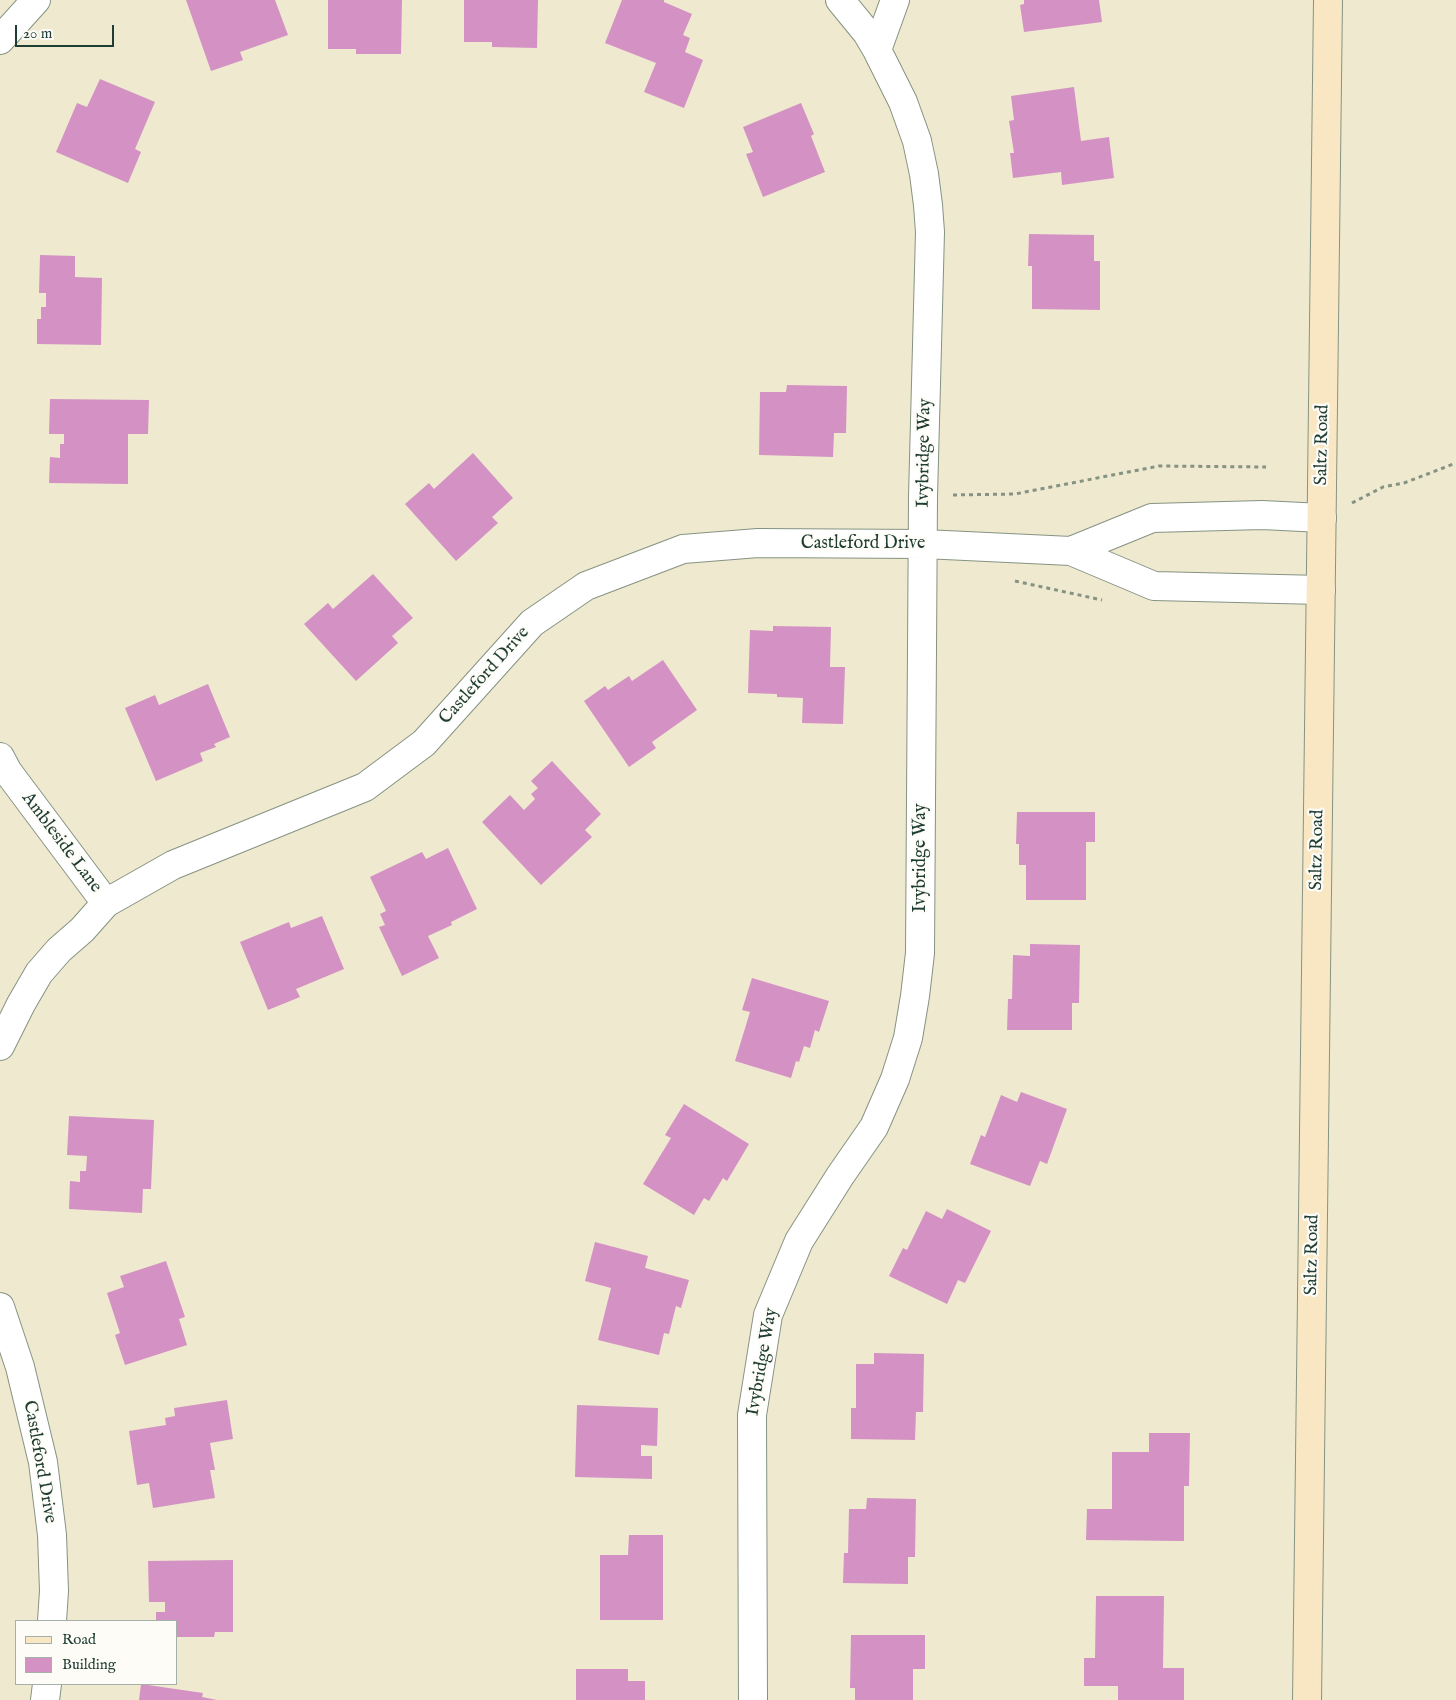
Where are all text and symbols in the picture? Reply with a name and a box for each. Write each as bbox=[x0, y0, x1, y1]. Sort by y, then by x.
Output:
scale bar bbox=[18, 15, 116, 47]
text: 20 m bbox=[23, 24, 52, 43]
street label: Ivybridge Way bbox=[913, 398, 937, 508]
street label: Saltz Road bbox=[1311, 404, 1335, 486]
street label: Castleford Drive bbox=[801, 533, 925, 555]
street label: Castleford Drive bbox=[435, 623, 535, 729]
street label: Ambleside Lane bbox=[16, 789, 106, 897]
street label: Ivybridge Way bbox=[910, 803, 932, 913]
street label: Saltz Road bbox=[1306, 809, 1330, 891]
street label: Saltz Road bbox=[1301, 1214, 1325, 1296]
street label: Ivybridge Way bbox=[743, 1306, 783, 1418]
street label: Castleford Drive bbox=[18, 1399, 60, 1525]
legend bbox=[15, 1620, 178, 1685]
text: Road bbox=[62, 1630, 96, 1649]
text: Building bbox=[62, 1655, 116, 1674]

